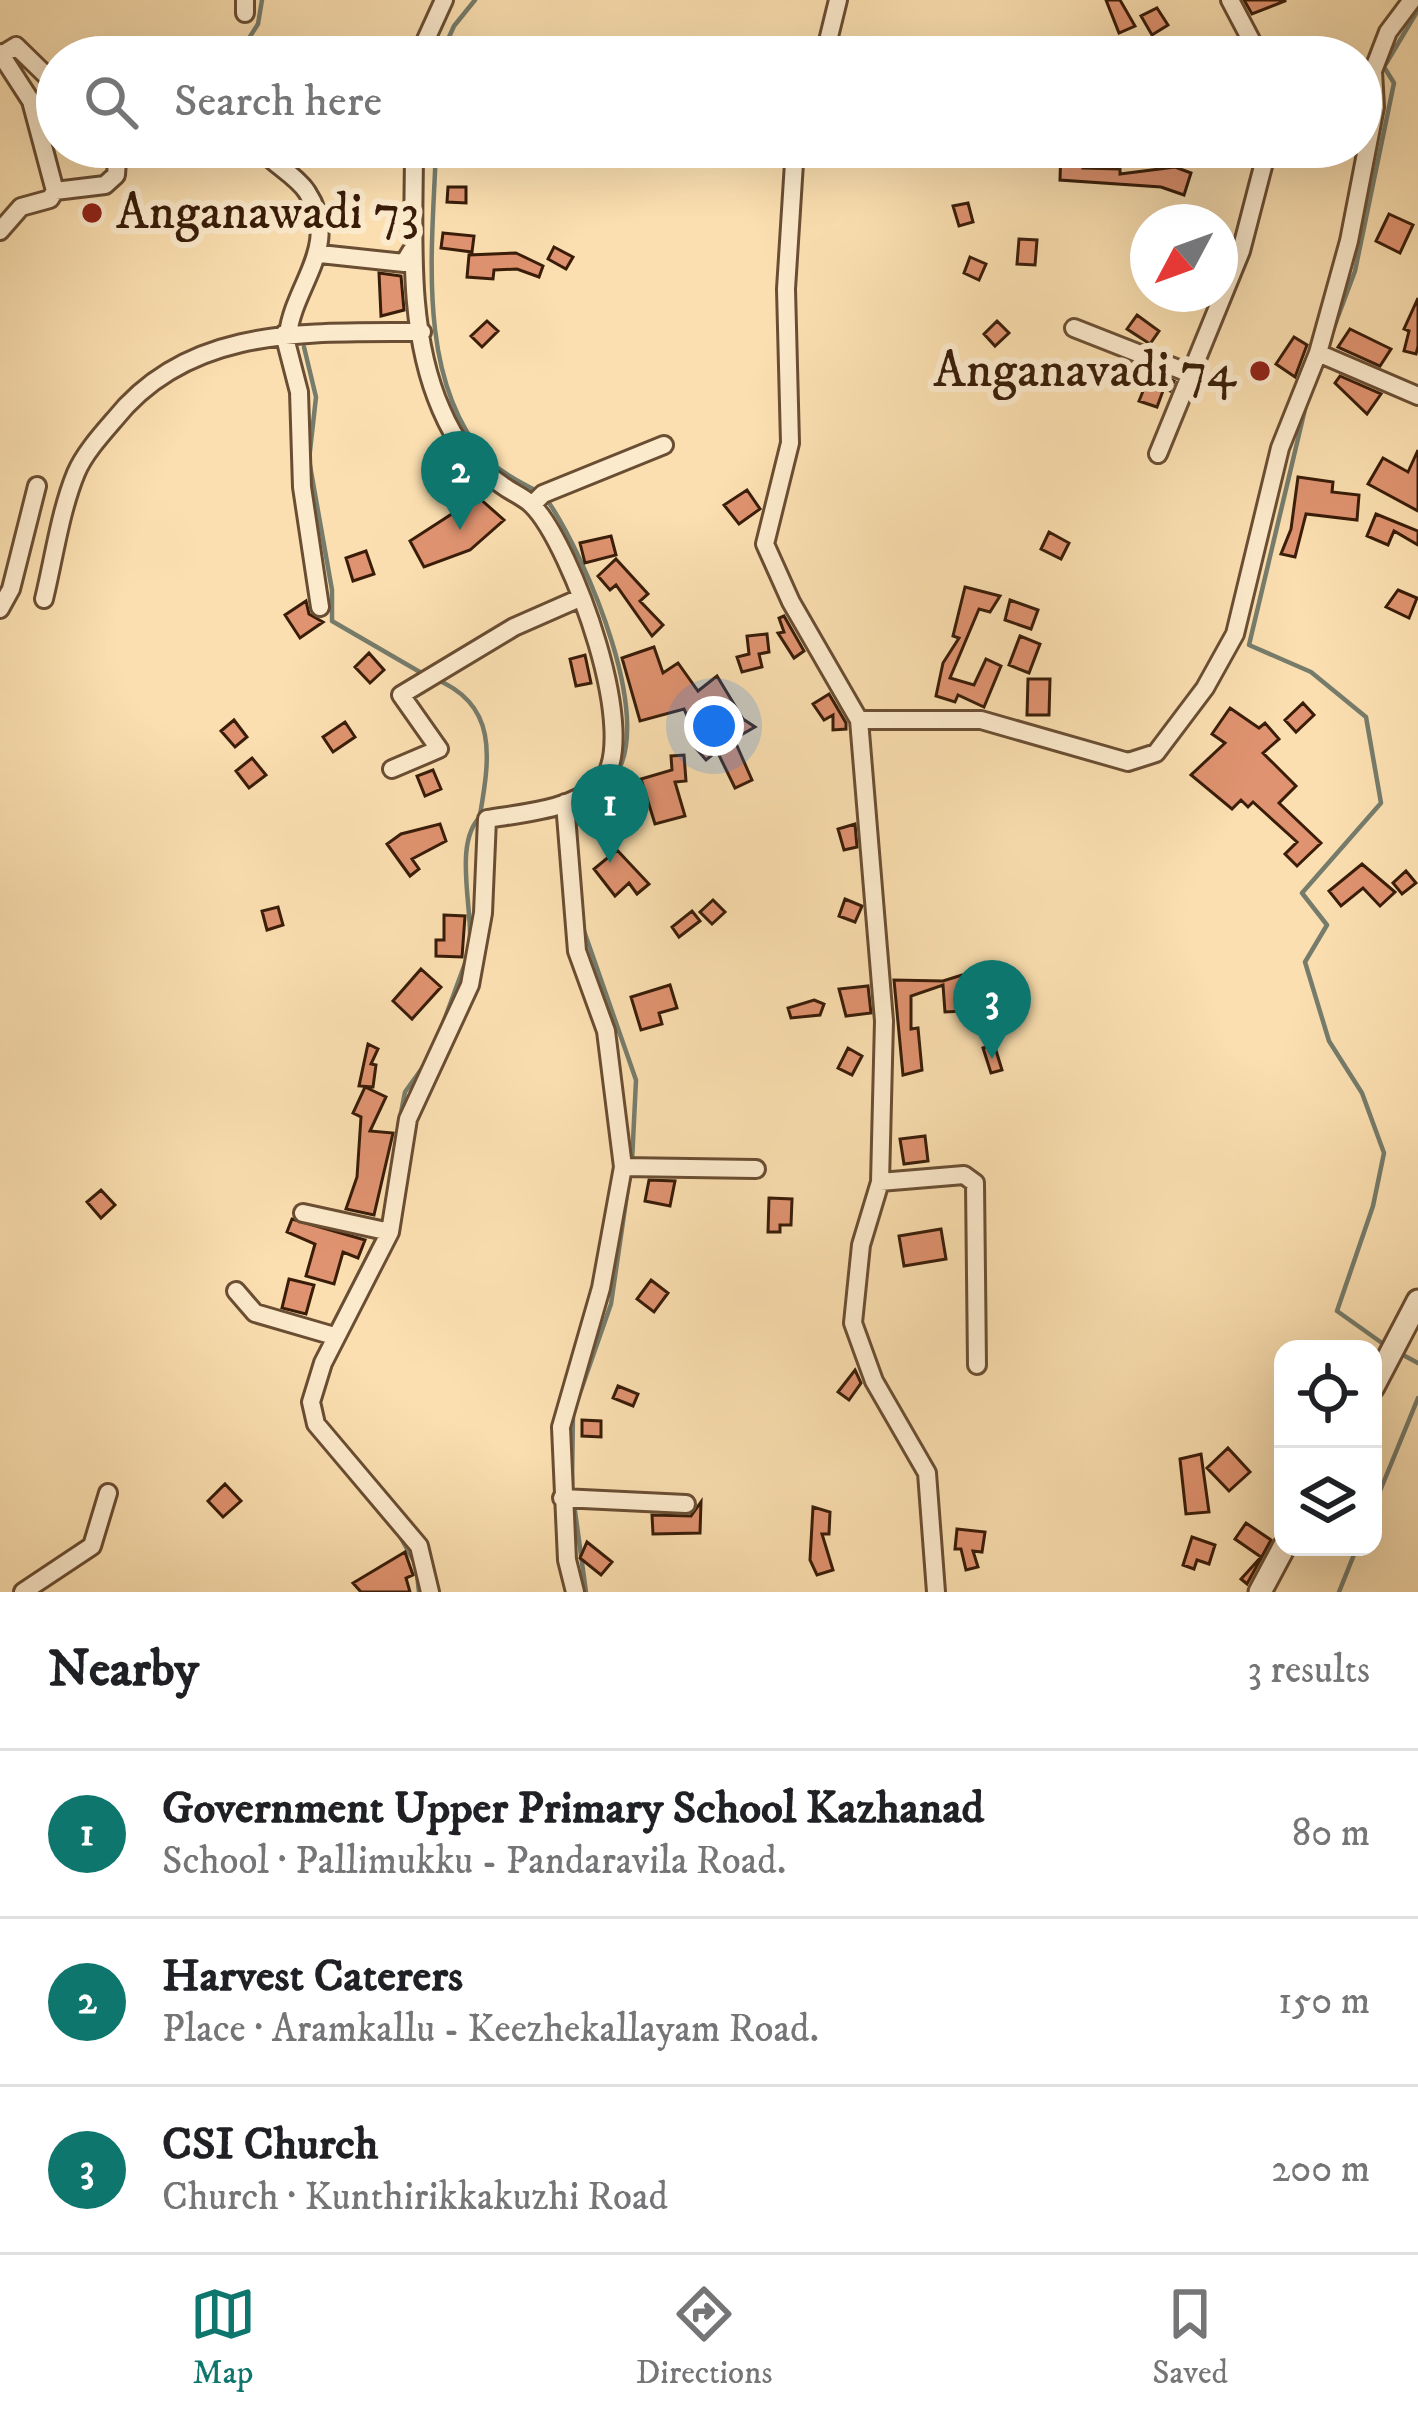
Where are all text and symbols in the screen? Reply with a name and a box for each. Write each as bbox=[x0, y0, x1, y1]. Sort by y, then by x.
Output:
search box bbox=[36, 36, 1382, 168]
icon: search bbox=[78, 69, 144, 135]
text: Search here bbox=[174, 74, 382, 130]
place label: Anganawadi 73 bbox=[116, 181, 419, 245]
marker: Anganawadi 73 bbox=[79, 200, 105, 226]
north arrow bbox=[1130, 204, 1238, 312]
place label: Anganavadi 74 bbox=[933, 339, 1238, 403]
marker: Anganavadi 74 bbox=[1247, 358, 1273, 384]
pin: 2 bbox=[421, 431, 499, 530]
your location bbox=[684, 696, 744, 756]
pin: 1 bbox=[571, 764, 649, 863]
pin: 3 bbox=[953, 960, 1031, 1059]
map controls bbox=[1274, 1340, 1382, 1556]
button: locate bbox=[1274, 1340, 1382, 1448]
button: layers bbox=[1274, 1448, 1382, 1556]
text: Nearby bbox=[48, 1638, 199, 1702]
text: 3 results bbox=[1247, 1646, 1370, 1695]
text: Government Upper Primary School Kazhanad bbox=[162, 1781, 984, 1837]
text: 1 bbox=[80, 1809, 94, 1858]
text: 80 m bbox=[1292, 1809, 1370, 1858]
text: School · Pallimukku - Pandaravila Road. bbox=[162, 1837, 786, 1886]
text: Harvest Caterers bbox=[162, 1949, 463, 2005]
text: 2 bbox=[77, 1977, 97, 2026]
text: 150 m bbox=[1278, 1977, 1370, 2026]
text: Place · Aramkallu - Keezhekallayam Road. bbox=[162, 2005, 819, 2054]
text: CSI Church bbox=[162, 2117, 378, 2173]
text: 3 bbox=[80, 2145, 94, 2194]
text: 200 m bbox=[1271, 2145, 1370, 2194]
text: Church · Kunthirikkakuzhi Road bbox=[162, 2173, 668, 2222]
tab: Map bbox=[190, 2281, 256, 2394]
tab: Directions bbox=[636, 2281, 772, 2394]
tab: Saved bbox=[1152, 2281, 1228, 2394]

